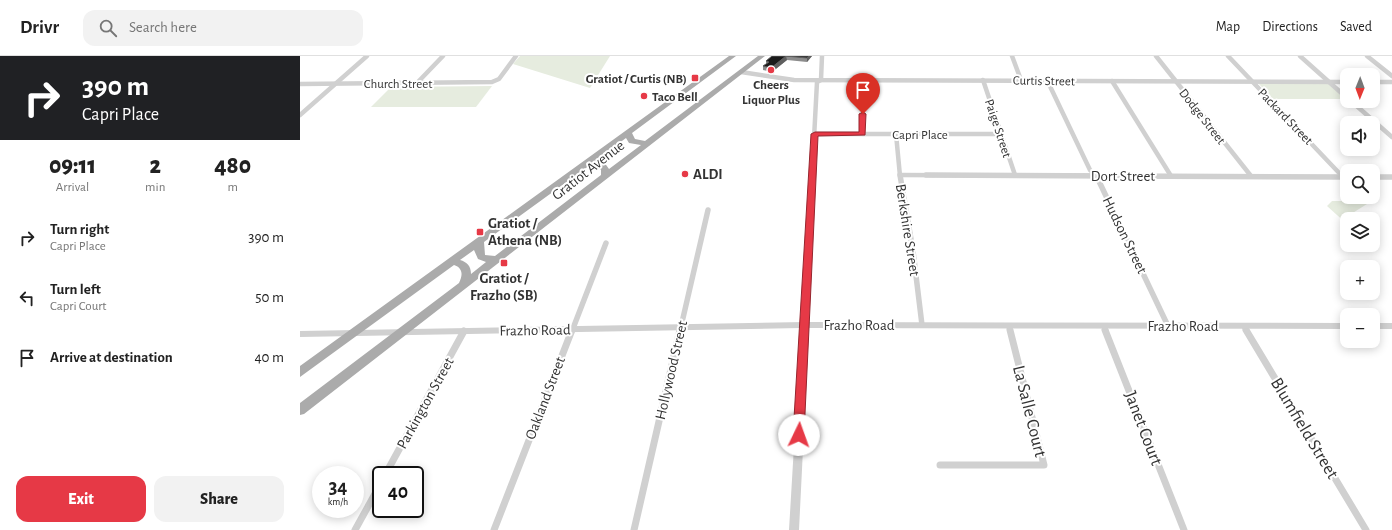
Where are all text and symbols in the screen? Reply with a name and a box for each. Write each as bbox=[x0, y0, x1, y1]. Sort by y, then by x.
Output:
search box bbox=[83, 10, 363, 46]
icon: search bbox=[97, 17, 119, 39]
text: Drivr bbox=[20, 18, 59, 37]
text: Search here bbox=[129, 20, 197, 35]
text: Map bbox=[1216, 20, 1240, 34]
text: Directions bbox=[1262, 20, 1318, 34]
text: Saved bbox=[1340, 20, 1372, 34]
marker: Cheers Liquor Plus bbox=[766, 65, 776, 75]
north arrow bbox=[1340, 68, 1380, 108]
map controls bbox=[1340, 68, 1380, 348]
icon: right bbox=[16, 72, 68, 124]
text: 390 m bbox=[82, 73, 149, 101]
place label: Gratiot / Curtis (NB) bbox=[586, 73, 687, 86]
marker: Gratiot / Curtis (NB) bbox=[690, 73, 700, 83]
pin bbox=[846, 73, 880, 114]
street label: Curtis Street bbox=[1013, 74, 1075, 89]
street label: Church Street bbox=[364, 78, 432, 91]
place label: Cheers Liquor Plus bbox=[742, 79, 800, 107]
icon: arrive bbox=[852, 79, 874, 101]
street label: Packard Street bbox=[1255, 86, 1315, 148]
street label: Dodge Street bbox=[1176, 87, 1227, 147]
marker: Taco Bell bbox=[639, 91, 649, 101]
place label: Taco Bell bbox=[652, 91, 698, 104]
street label: Paige Street bbox=[982, 98, 1013, 159]
text: Capri Place bbox=[82, 106, 159, 124]
button: sound bbox=[1340, 116, 1380, 156]
street label: Capri Place bbox=[892, 129, 948, 142]
street label: Gratiot Avenue bbox=[549, 138, 627, 203]
text: 09:11 bbox=[49, 154, 96, 178]
text: 2 bbox=[149, 154, 161, 178]
text: 480 bbox=[214, 154, 251, 178]
button: search bbox=[1340, 164, 1380, 204]
place label: ALDI bbox=[693, 167, 723, 182]
marker: ALDI bbox=[680, 169, 690, 179]
street label: Dort Street bbox=[1091, 169, 1155, 184]
text: Arrival bbox=[56, 181, 89, 194]
text: min bbox=[145, 181, 165, 194]
text: m bbox=[227, 181, 238, 194]
street label: Berkshire Street bbox=[893, 183, 922, 277]
street label: Hudson Street bbox=[1099, 194, 1150, 276]
button: layers bbox=[1340, 212, 1380, 252]
place label: Gratiot / Athena (NB) bbox=[488, 216, 562, 248]
text: Turn right bbox=[50, 222, 109, 237]
icon: right bbox=[16, 227, 38, 249]
marker: Gratiot / Athena (NB) bbox=[475, 227, 485, 237]
text: 390 m bbox=[248, 230, 284, 245]
text: Capri Place bbox=[50, 240, 106, 253]
marker: Gratiot / Frazho (SB) bbox=[499, 258, 509, 268]
button: + bbox=[1340, 260, 1380, 300]
place label: Gratiot / Frazho (SB) bbox=[470, 271, 538, 303]
text: Turn left bbox=[50, 282, 101, 297]
icon: left bbox=[16, 287, 38, 309]
text: 50 m bbox=[255, 290, 284, 305]
text: Capri Court bbox=[50, 300, 106, 313]
button: − bbox=[1340, 308, 1380, 348]
street label: Frazho Road bbox=[823, 318, 895, 333]
street label: Hollywood Street bbox=[653, 319, 690, 421]
street label: Frazho Road bbox=[1147, 319, 1219, 334]
street label: Frazho Road bbox=[499, 322, 571, 339]
icon: arrive bbox=[16, 347, 38, 369]
text: Arrive at destination bbox=[50, 350, 173, 365]
text: 40 m bbox=[254, 350, 284, 365]
street label: Parkington Street bbox=[394, 355, 457, 451]
street label: Oakland Street bbox=[523, 355, 568, 442]
street label: La Salle Court bbox=[1009, 364, 1049, 459]
street label: Blumfield Street bbox=[1267, 375, 1342, 483]
street label: Janet Court bbox=[1121, 389, 1166, 468]
position arrow bbox=[778, 414, 820, 456]
speed limit sign: 40 bbox=[372, 466, 424, 518]
button: Exit bbox=[16, 476, 146, 522]
button: Share bbox=[154, 476, 284, 522]
text: 34 bbox=[329, 477, 347, 497]
text: km/h bbox=[328, 497, 348, 507]

